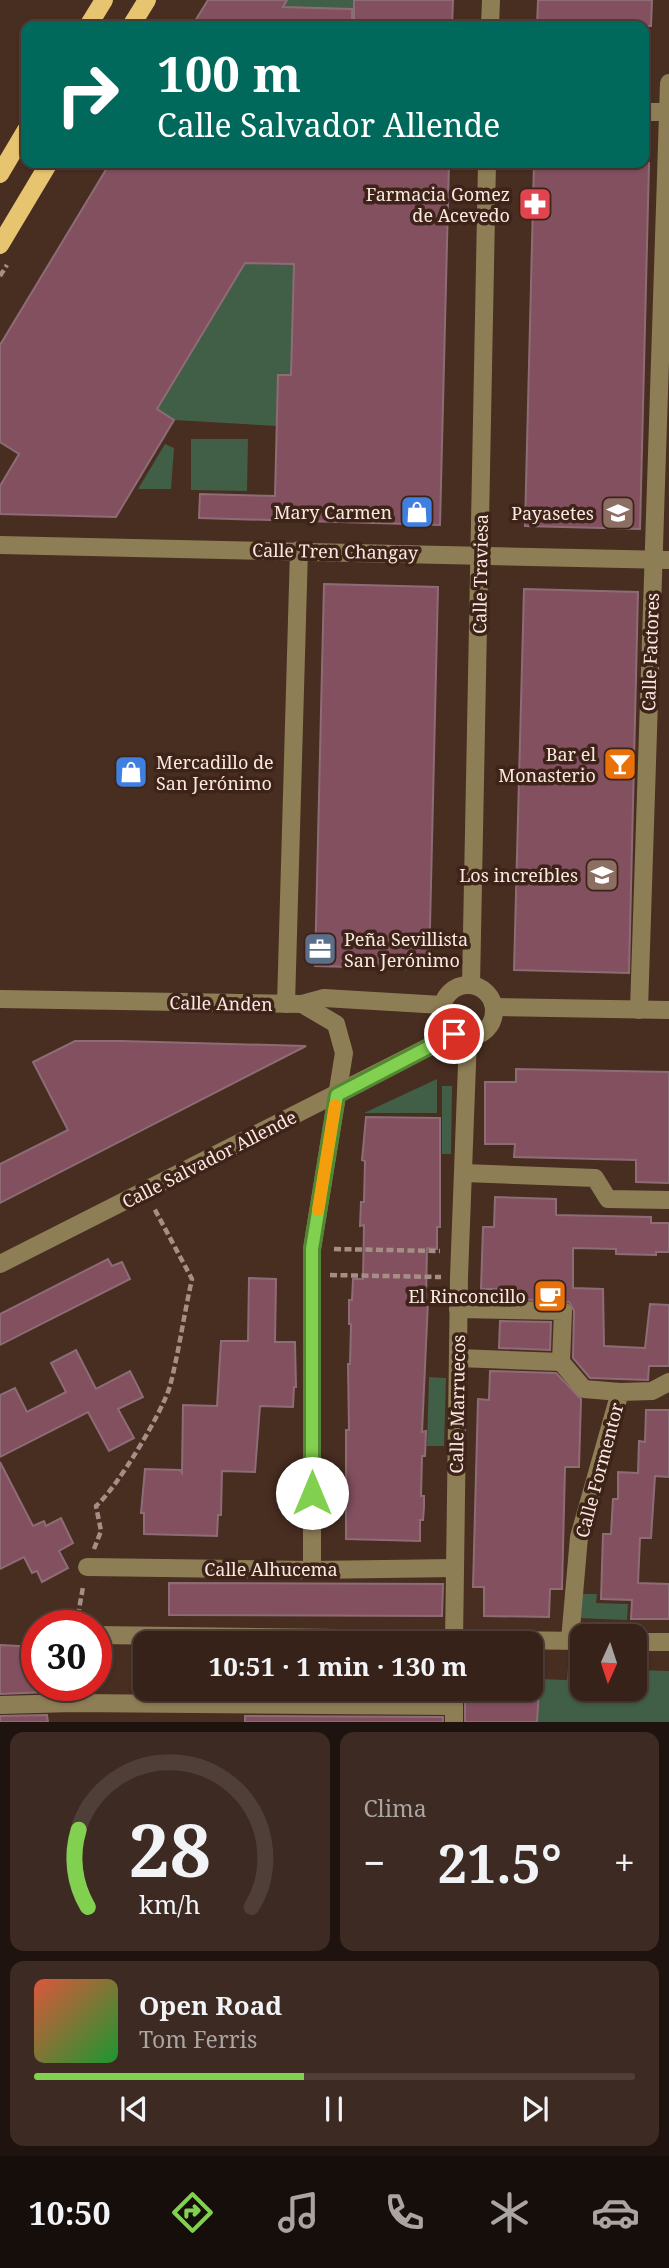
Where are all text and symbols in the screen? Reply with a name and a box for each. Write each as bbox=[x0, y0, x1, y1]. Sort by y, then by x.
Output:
text: 100 m bbox=[157, 40, 301, 106]
icon: right bbox=[42, 49, 133, 140]
text: Calle Salvador Allende bbox=[157, 103, 500, 146]
place label: Farmacia Gomez de Acevedo bbox=[366, 182, 510, 227]
pharmacy icon: Farmacia Gomez de Acevedo bbox=[516, 185, 554, 223]
shop icon: Mary Carmen bbox=[398, 493, 436, 531]
school or university icon: Payasetes bbox=[599, 494, 637, 532]
place label: Mary Carmen bbox=[274, 500, 392, 524]
place label: Payasetes bbox=[511, 501, 594, 525]
street label: Calle Traviesa bbox=[467, 514, 493, 634]
street label: Calle Tren Changay bbox=[252, 538, 419, 564]
street label: Calle Factores bbox=[636, 592, 664, 712]
place label: Bar el Monasterio bbox=[498, 742, 596, 787]
bar icon: Bar el Monasterio bbox=[601, 745, 639, 783]
place label: Mercadillo de San Jerónimo bbox=[156, 750, 274, 795]
shop icon: Mercadillo de San Jerónimo bbox=[112, 753, 150, 791]
school or university icon: Los increíbles bbox=[583, 856, 621, 894]
place label: Los increíbles bbox=[459, 863, 578, 887]
place label: Peña Sevillista San Jerónimo bbox=[344, 927, 468, 972]
office icon: Peña Sevillista San Jerónimo bbox=[301, 930, 339, 968]
street label: Calle Anden bbox=[169, 990, 273, 1016]
pin bbox=[424, 1004, 484, 1064]
icon: arrive bbox=[435, 1015, 473, 1053]
street label: Calle Salvador Allende bbox=[118, 1104, 300, 1214]
cafe icon: El Rinconcillo bbox=[531, 1277, 569, 1315]
place label: El Rinconcillo bbox=[408, 1284, 526, 1308]
street label: Calle Marruecos bbox=[444, 1334, 470, 1474]
street label: Calle Formentor bbox=[569, 1399, 629, 1540]
position arrow bbox=[275, 1456, 349, 1530]
street label: Calle Alhucema bbox=[204, 1557, 338, 1581]
speed limit sign: 30 bbox=[21, 1610, 112, 1701]
north arrow bbox=[570, 1624, 648, 1701]
map controls bbox=[570, 1624, 647, 1701]
text: 10:51 · 1 min · 130 m bbox=[208, 1648, 468, 1684]
text: Clima bbox=[364, 1792, 427, 1824]
text: 28 bbox=[129, 1800, 211, 1899]
text: 21.5° bbox=[438, 1827, 562, 1898]
text: − bbox=[364, 1836, 386, 1888]
text: + bbox=[614, 1836, 635, 1888]
text: km/h bbox=[139, 1887, 201, 1921]
text: Open Road bbox=[139, 1987, 282, 2023]
text: Tom Ferris bbox=[139, 2023, 257, 2055]
icon: previous bbox=[115, 2090, 153, 2128]
icon: pause bbox=[315, 2090, 353, 2128]
icon: next bbox=[516, 2090, 554, 2128]
icon: directions bbox=[168, 2188, 217, 2237]
icon: music bbox=[274, 2188, 323, 2237]
icon: phone bbox=[380, 2188, 429, 2237]
icon: climate bbox=[485, 2188, 534, 2237]
icon: car bbox=[591, 2188, 640, 2237]
text: 10:50 bbox=[28, 2191, 111, 2234]

